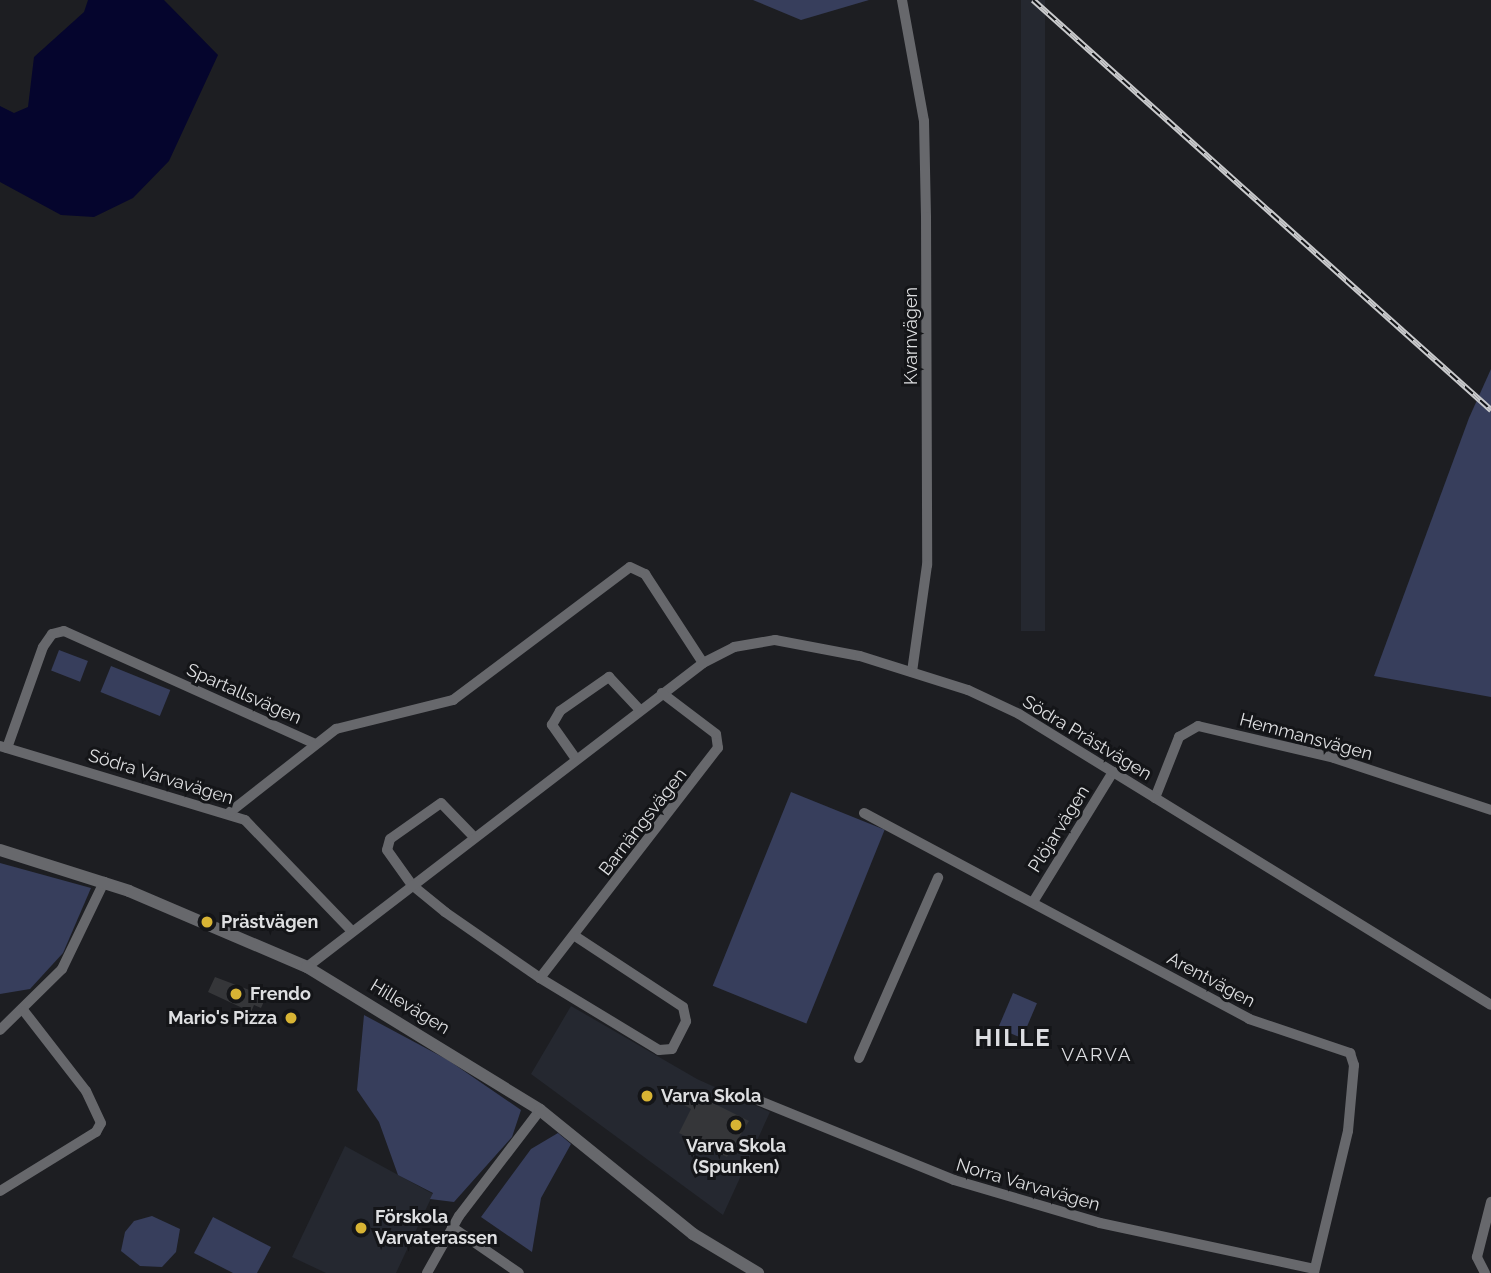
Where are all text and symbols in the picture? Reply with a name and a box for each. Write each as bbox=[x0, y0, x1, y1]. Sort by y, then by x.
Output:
street label: Kvarnvägen bbox=[900, 287, 922, 385]
street label: Spartallsvägen bbox=[183, 659, 305, 729]
street label: Södra Prästvägen bbox=[1018, 691, 1156, 785]
street label: Hemmansvägen bbox=[1237, 709, 1375, 765]
street label: Södra Varvavägen bbox=[86, 745, 236, 809]
street label: Barnängsvägen bbox=[595, 764, 691, 880]
street label: Plöjarvägen bbox=[1024, 782, 1094, 876]
place label: Prästvägen bbox=[221, 911, 318, 933]
marker: Prästvägen bbox=[199, 914, 215, 930]
street label: Arentvägen bbox=[1163, 948, 1259, 1012]
street label: Hillevägen bbox=[366, 975, 454, 1039]
place label: Frendo bbox=[250, 983, 311, 1005]
marker: Frendo bbox=[228, 986, 244, 1002]
place label: Mario's Pizza bbox=[168, 1007, 277, 1029]
marker: Mario's Pizza bbox=[283, 1010, 299, 1026]
district label: HILLE bbox=[975, 1024, 1051, 1052]
district label: VARVA bbox=[1062, 1044, 1132, 1066]
place label: Varva Skola bbox=[661, 1085, 761, 1107]
marker: Varva Skola bbox=[639, 1088, 655, 1104]
marker: Varva Skola (Spunken) bbox=[728, 1117, 744, 1133]
place label: Varva Skola (Spunken) bbox=[686, 1136, 786, 1178]
street label: Norra Varvavägen bbox=[953, 1154, 1103, 1216]
place label: Förskola Varvaterassen bbox=[375, 1207, 498, 1250]
marker: Förskola Varvaterassen bbox=[353, 1220, 369, 1236]

